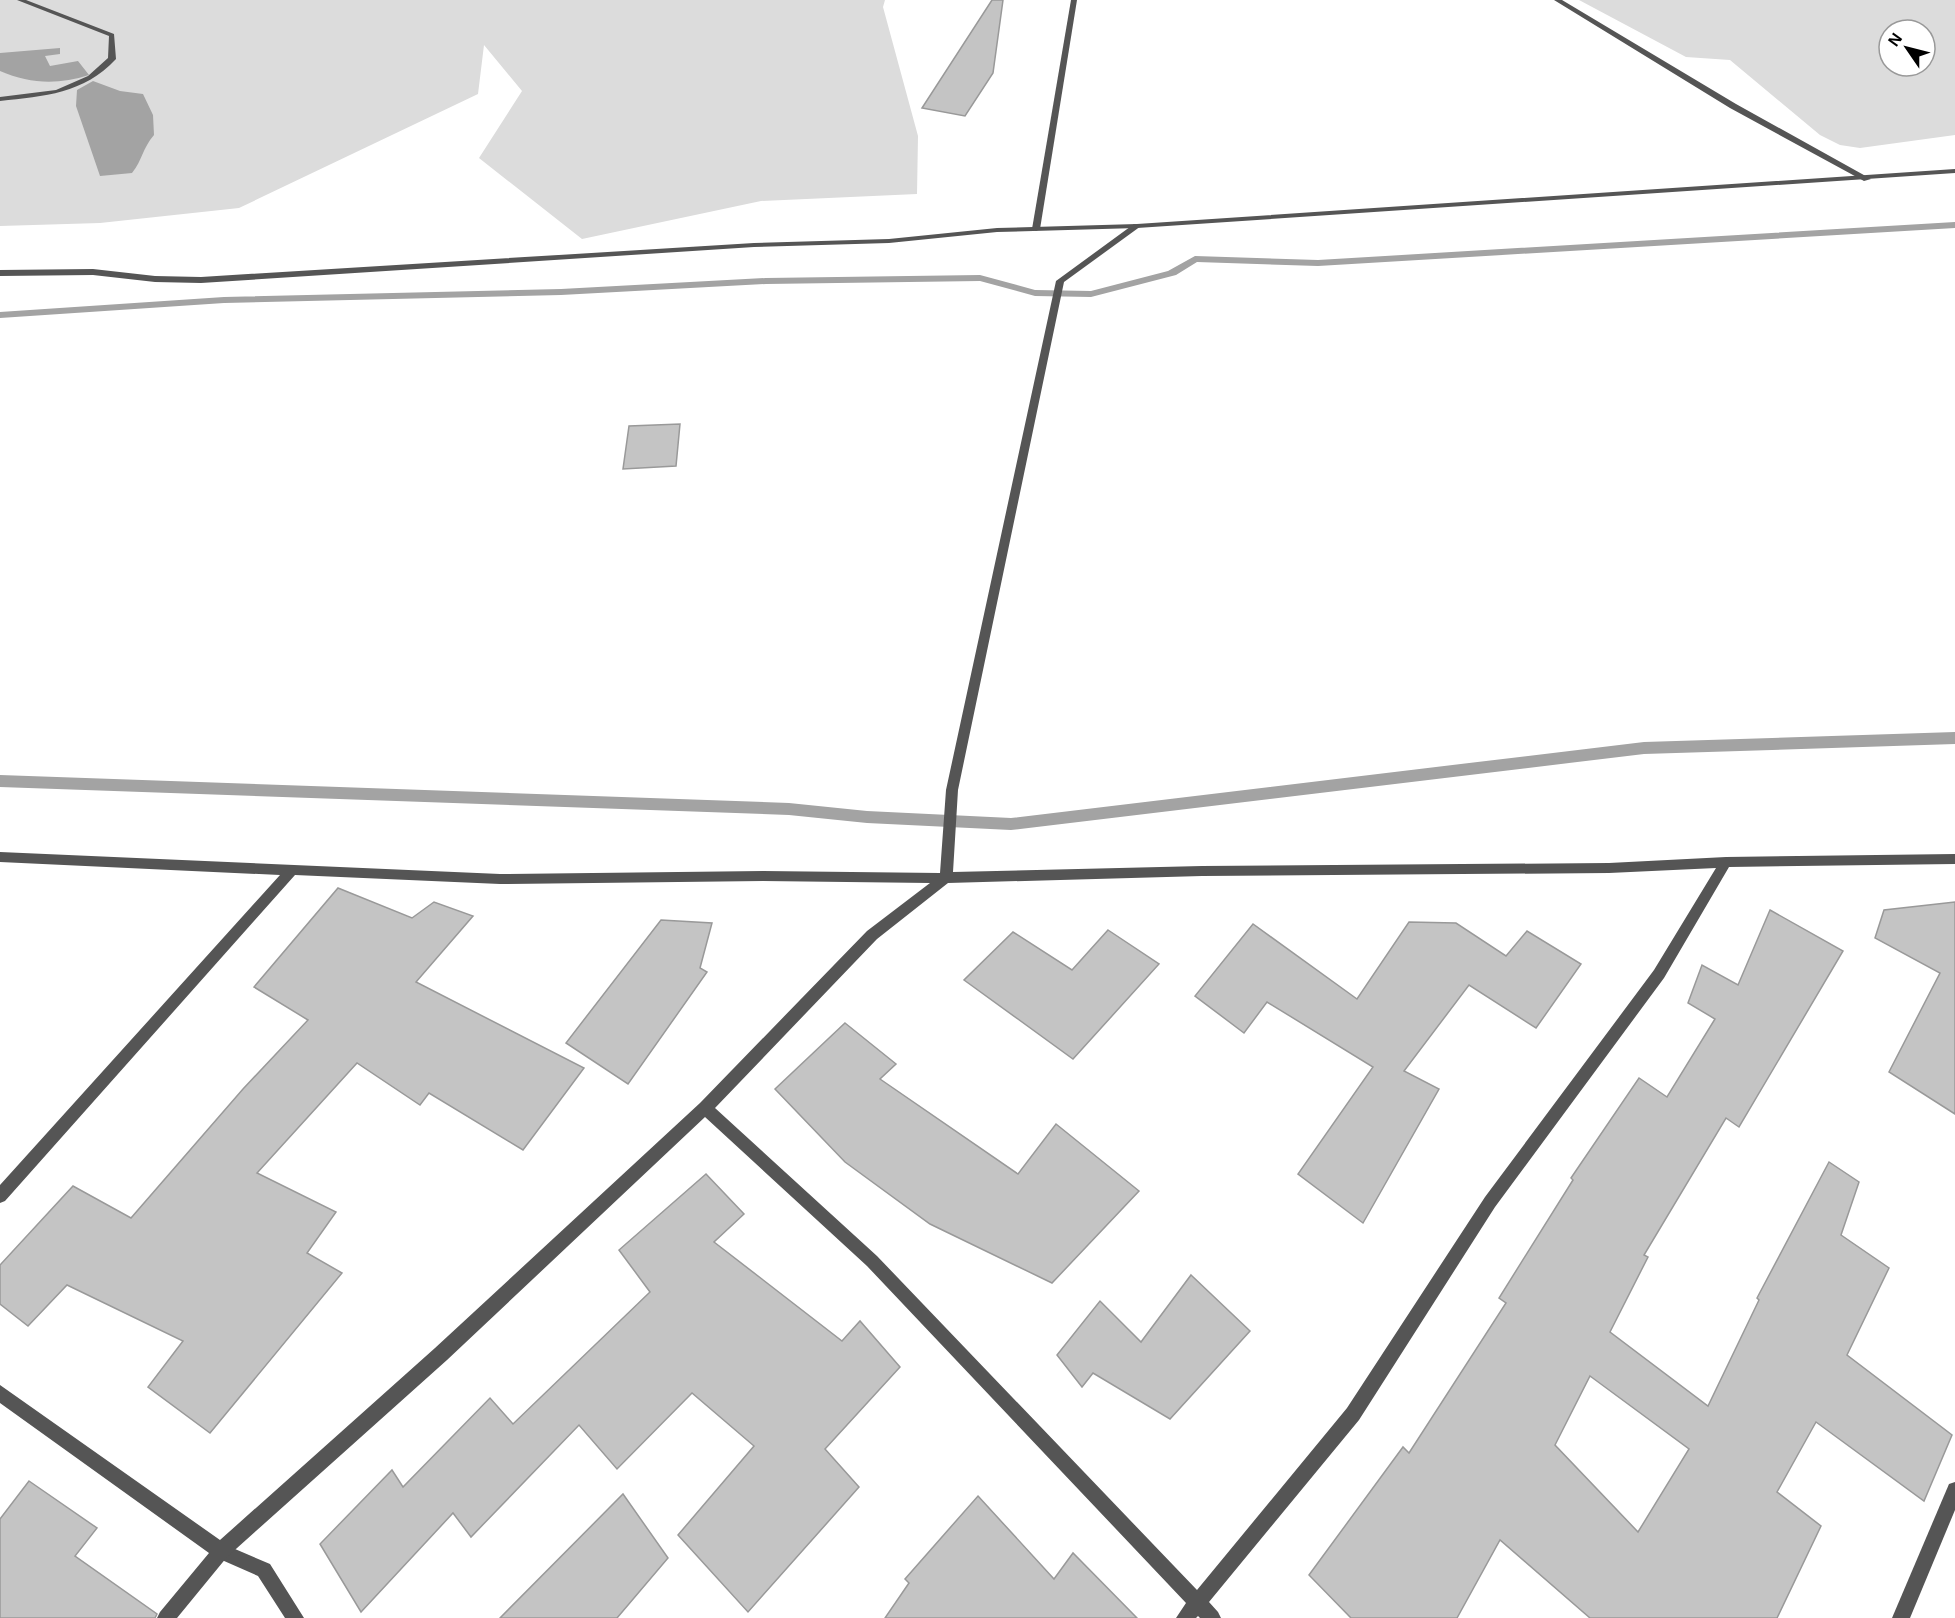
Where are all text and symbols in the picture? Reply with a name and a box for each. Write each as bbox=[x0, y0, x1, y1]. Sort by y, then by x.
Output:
north arrow bbox=[1877, 18, 1937, 78]
text: N bbox=[1885, 30, 1905, 49]

